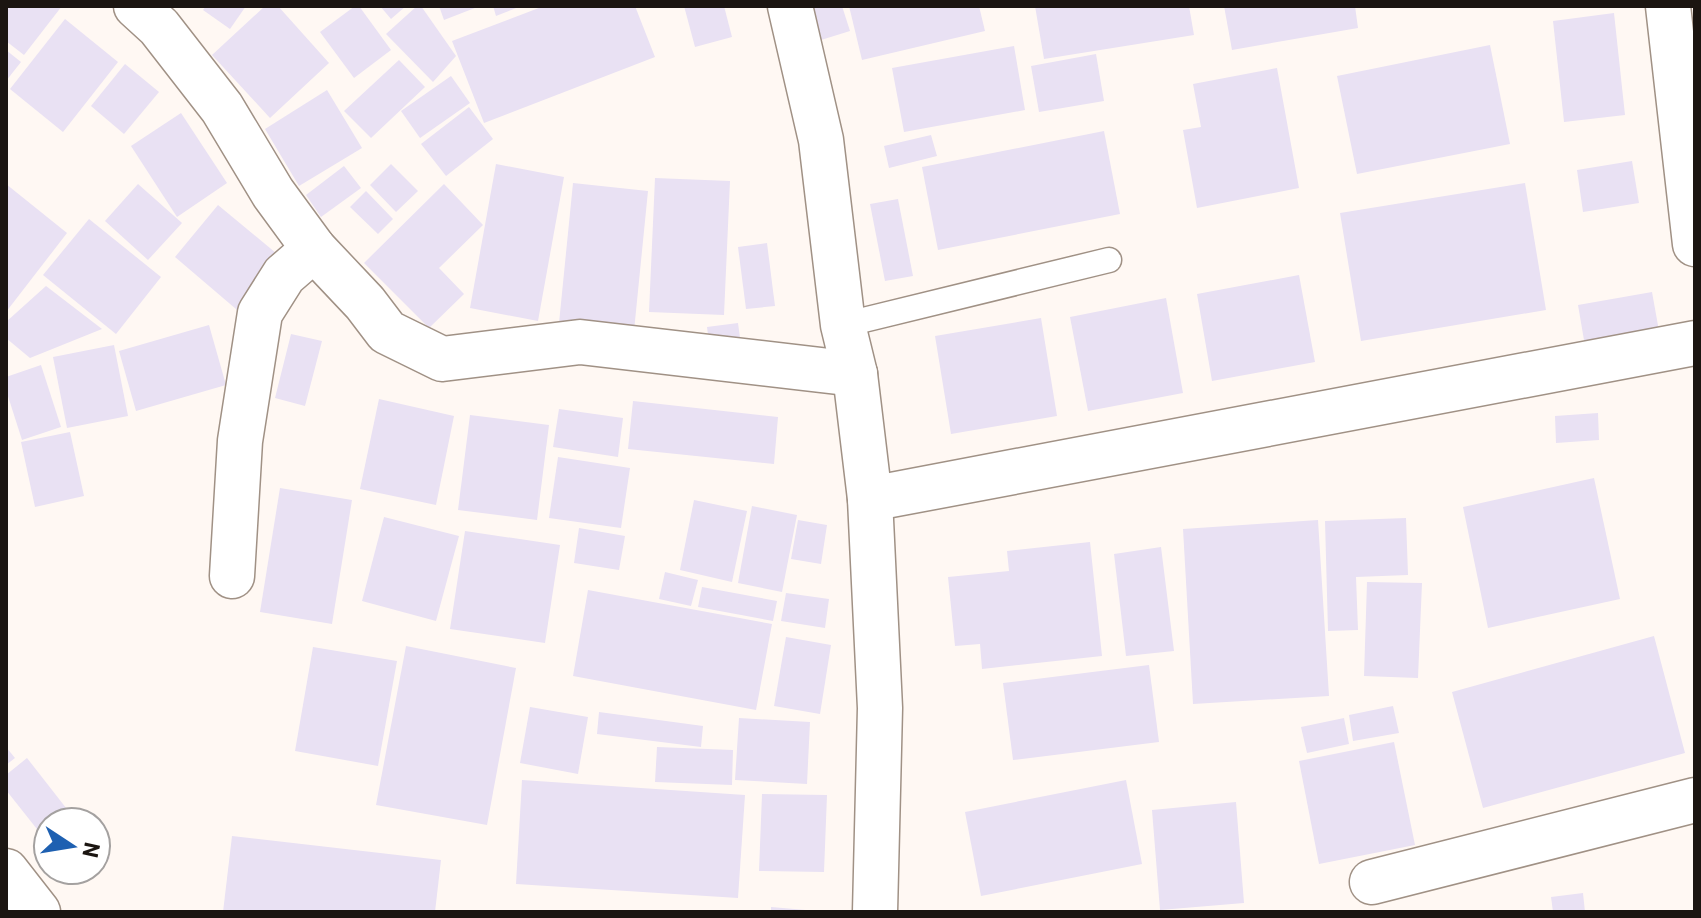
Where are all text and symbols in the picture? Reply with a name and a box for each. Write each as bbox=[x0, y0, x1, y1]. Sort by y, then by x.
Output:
north arrow bbox=[32, 806, 112, 886]
text: N bbox=[78, 841, 107, 860]

